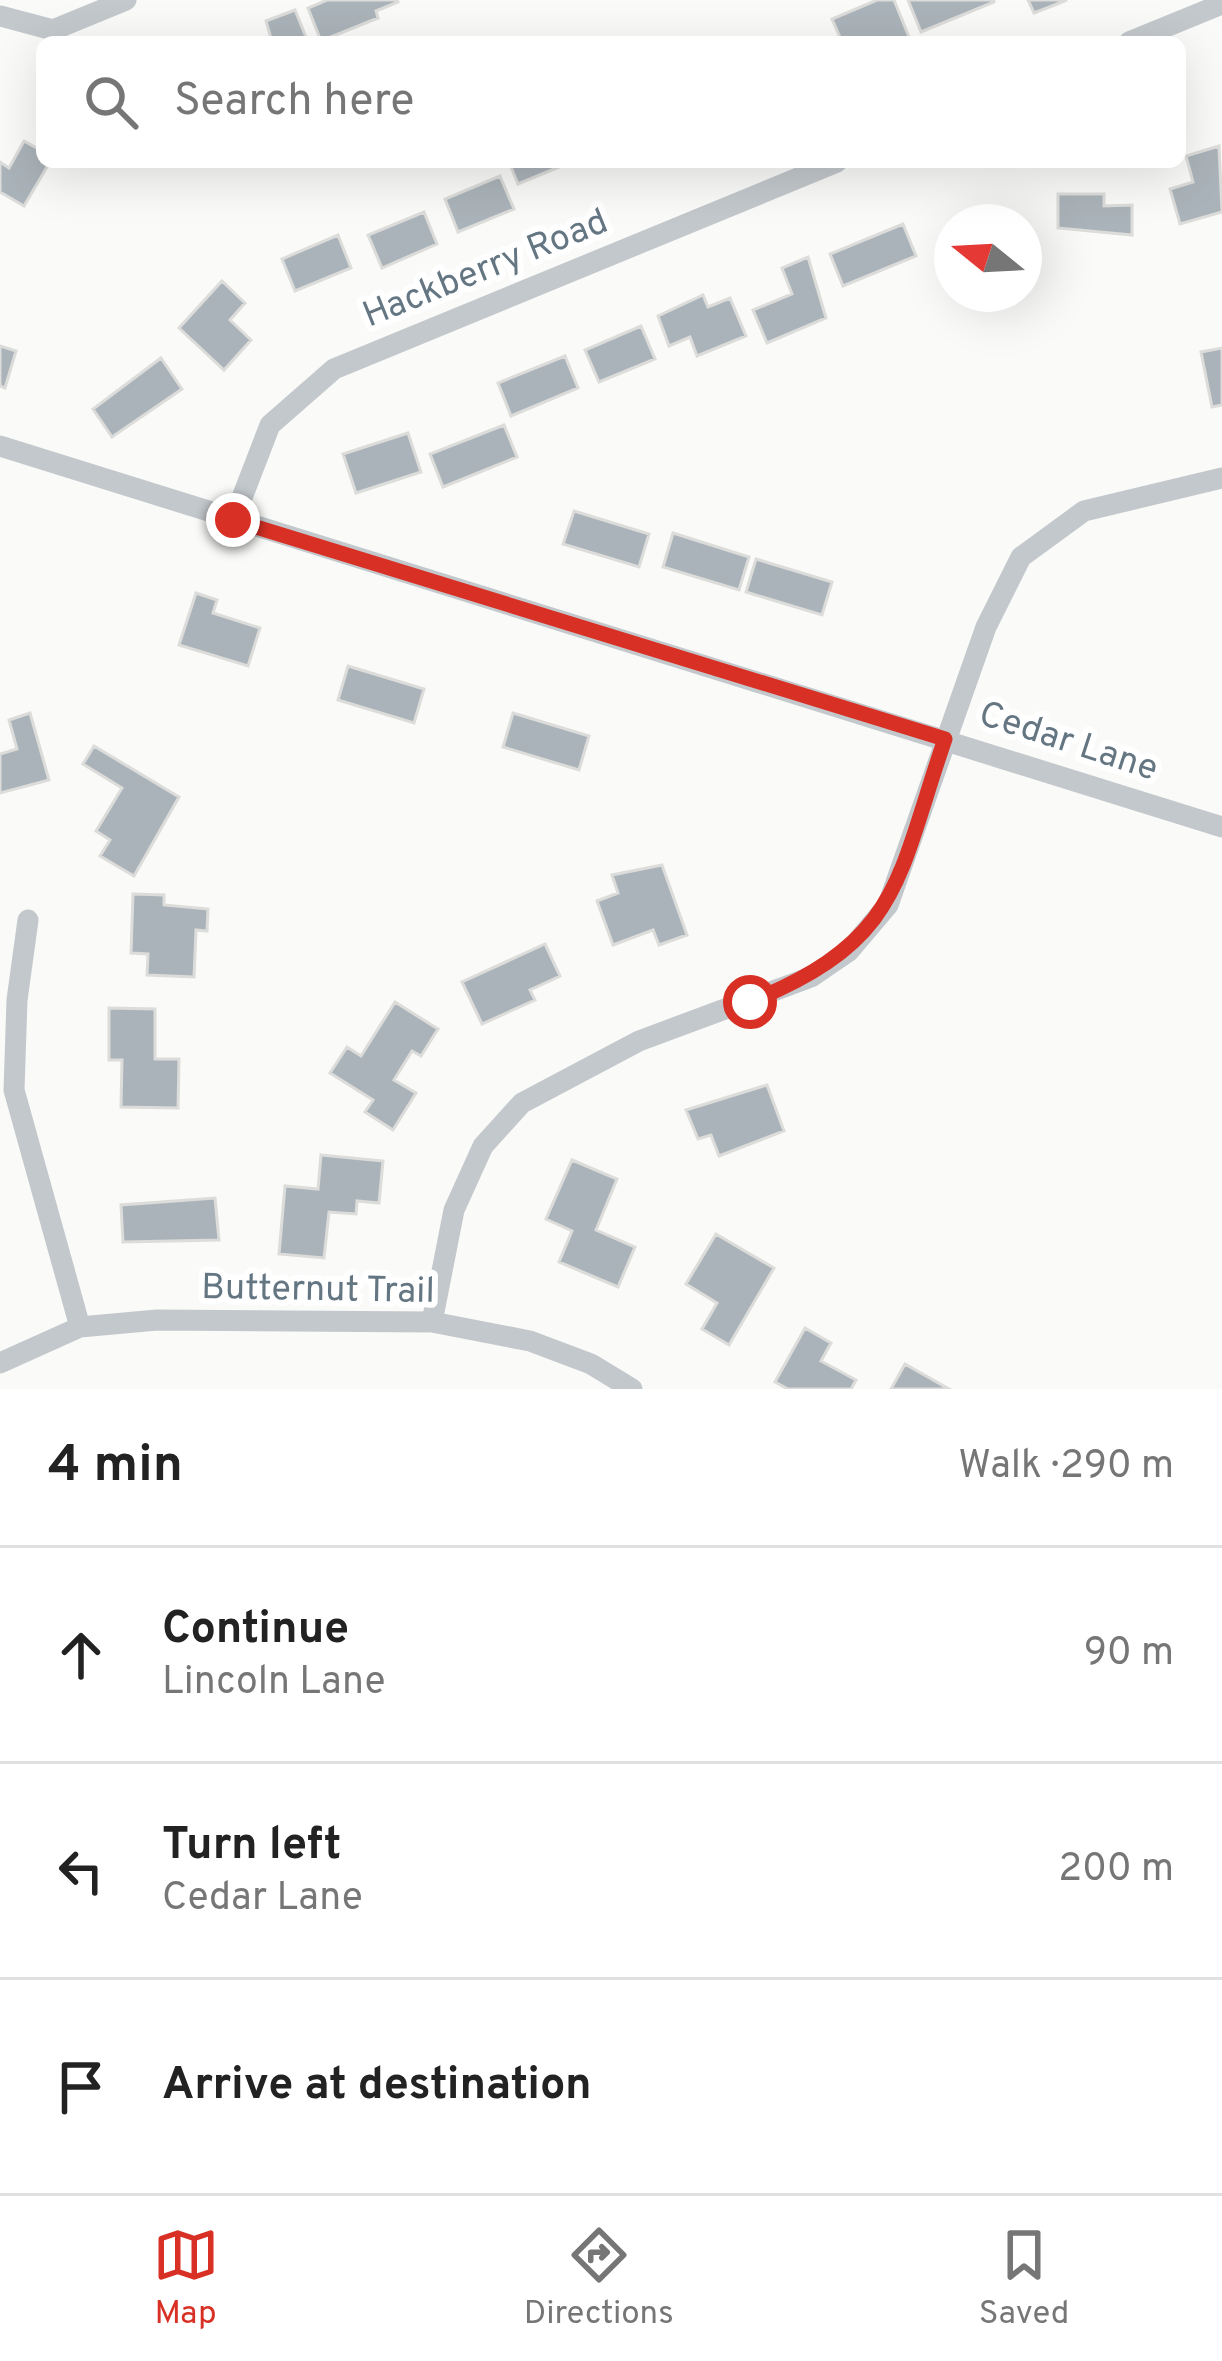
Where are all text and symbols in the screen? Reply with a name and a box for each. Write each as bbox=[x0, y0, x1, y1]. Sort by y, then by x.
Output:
search box bbox=[36, 36, 1186, 168]
icon: search bbox=[78, 69, 144, 135]
text: Search here bbox=[174, 74, 414, 131]
street label: Hackberry Road bbox=[357, 200, 615, 340]
north arrow bbox=[934, 204, 1042, 312]
route end bbox=[206, 493, 260, 547]
street label: Cedar Lane bbox=[973, 692, 1163, 794]
route start bbox=[723, 975, 777, 1029]
street label: Butternut Trail bbox=[201, 1266, 435, 1316]
text: 4 min bbox=[48, 1435, 183, 1500]
text: Walk · 290 m bbox=[958, 1443, 1174, 1492]
text: Continue bbox=[162, 1602, 349, 1659]
icon: ahead bbox=[48, 1622, 114, 1688]
text: 90 m bbox=[1084, 1630, 1174, 1679]
text: Lincoln Lane bbox=[162, 1659, 386, 1708]
text: Turn left bbox=[162, 1818, 341, 1875]
icon: left bbox=[48, 1838, 114, 1904]
text: 200 m bbox=[1058, 1846, 1174, 1895]
text: Cedar Lane bbox=[162, 1875, 363, 1924]
icon: arrive bbox=[48, 2054, 114, 2120]
text: Arrive at destination bbox=[162, 2058, 592, 2115]
tab: Map bbox=[153, 2222, 219, 2336]
tab: Directions bbox=[524, 2222, 674, 2336]
tab: Saved bbox=[979, 2222, 1069, 2336]

